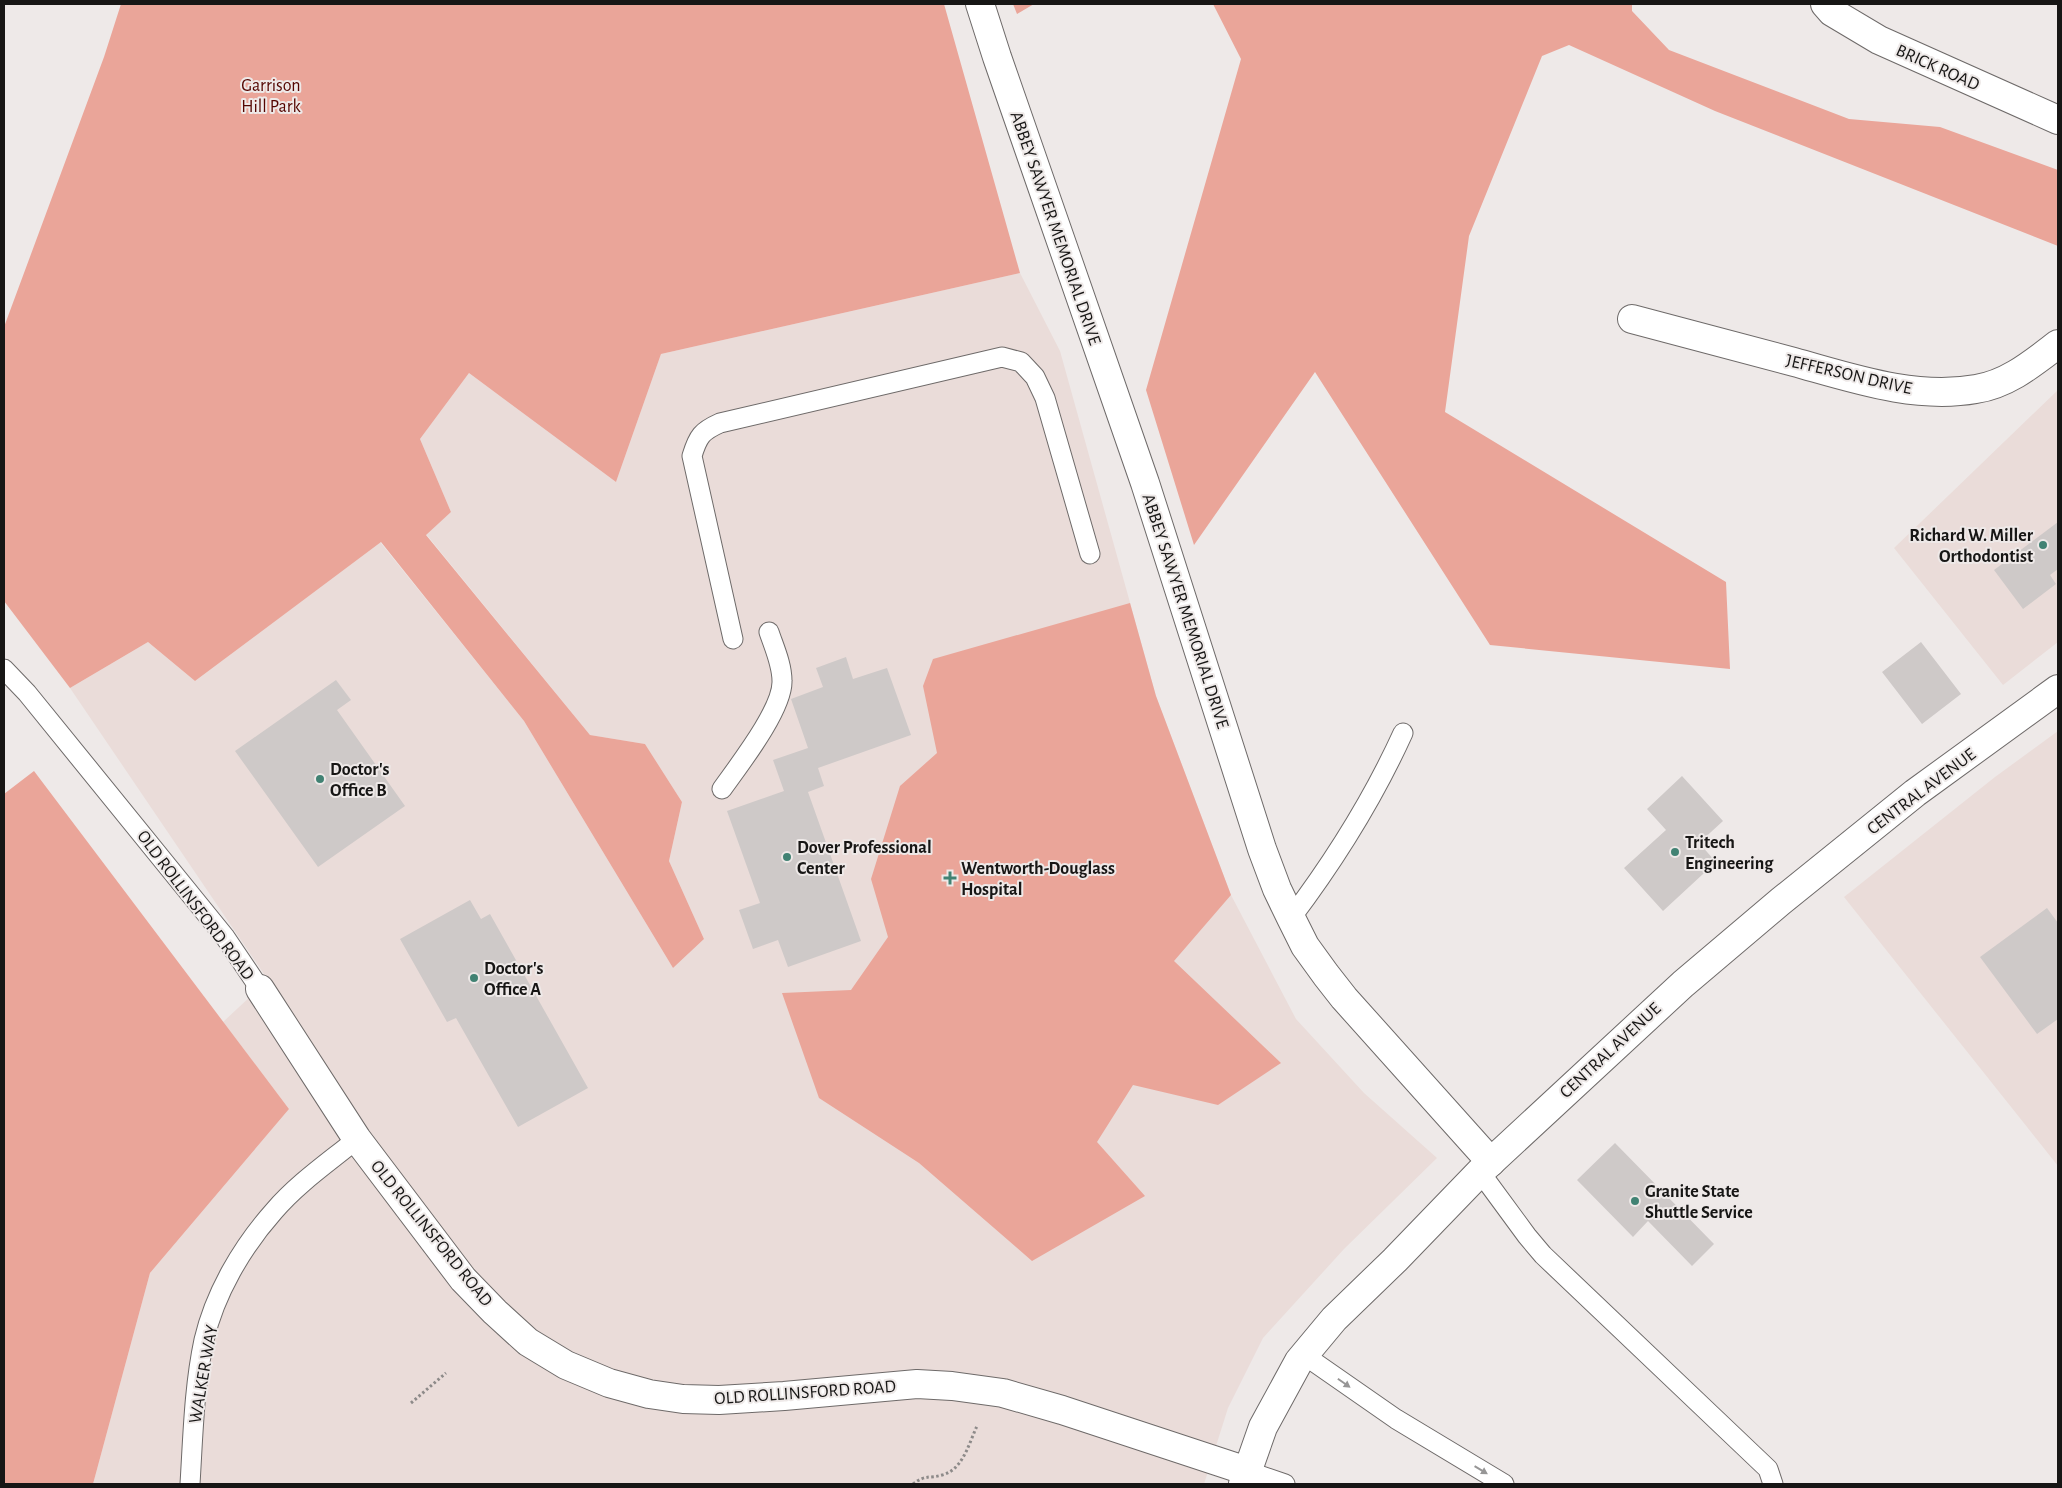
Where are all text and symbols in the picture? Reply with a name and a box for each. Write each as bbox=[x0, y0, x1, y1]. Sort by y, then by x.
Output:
street label: BRICK ROAD bbox=[1893, 42, 1982, 94]
park label: Garrison Hill Park bbox=[241, 77, 302, 116]
street label: ABBEY SAWYER MEMORIAL DRIVE bbox=[1007, 109, 1104, 348]
street label: JEFFERSON DRIVE bbox=[1784, 352, 1914, 398]
street label: ABBEY SAWYER MEMORIAL DRIVE bbox=[1139, 492, 1232, 731]
place label: Richard W. Miller Orthodontist bbox=[1909, 527, 2034, 566]
marker: Richard W. Miller Orthodontist bbox=[2037, 539, 2049, 551]
street label: CENTRAL AVENUE bbox=[1864, 745, 1980, 838]
place label: Doctor's Office B bbox=[330, 761, 389, 800]
marker: Doctor's Office B bbox=[314, 773, 326, 785]
street label: OLD ROLLINSFORD ROAD bbox=[133, 827, 257, 984]
place label: Tritech Engineering bbox=[1685, 834, 1774, 873]
place label: Dover Professional Center bbox=[797, 839, 932, 878]
marker: Tritech Engineering bbox=[1669, 846, 1681, 858]
marker: Dover Professional Center bbox=[781, 851, 793, 863]
place label: Wentworth-Douglass Hospital bbox=[961, 860, 1115, 899]
marker: Wentworth-Douglass Hospital bbox=[943, 871, 957, 885]
place label: Doctor's Office A bbox=[484, 960, 543, 999]
marker: Doctor's Office A bbox=[468, 972, 480, 984]
street label: CENTRAL AVENUE bbox=[1557, 999, 1665, 1102]
street label: OLD ROLLINSFORD ROAD bbox=[367, 1157, 496, 1310]
place label: Granite State Shuttle Service bbox=[1645, 1183, 1753, 1222]
marker: Granite State Shuttle Service bbox=[1629, 1195, 1641, 1207]
street label: WALKER WAY bbox=[186, 1323, 222, 1425]
street label: OLD ROLLINSFORD ROAD bbox=[714, 1378, 897, 1408]
one-way arrow bbox=[1337, 1378, 1351, 1388]
one-way arrow bbox=[1474, 1466, 1487, 1475]

